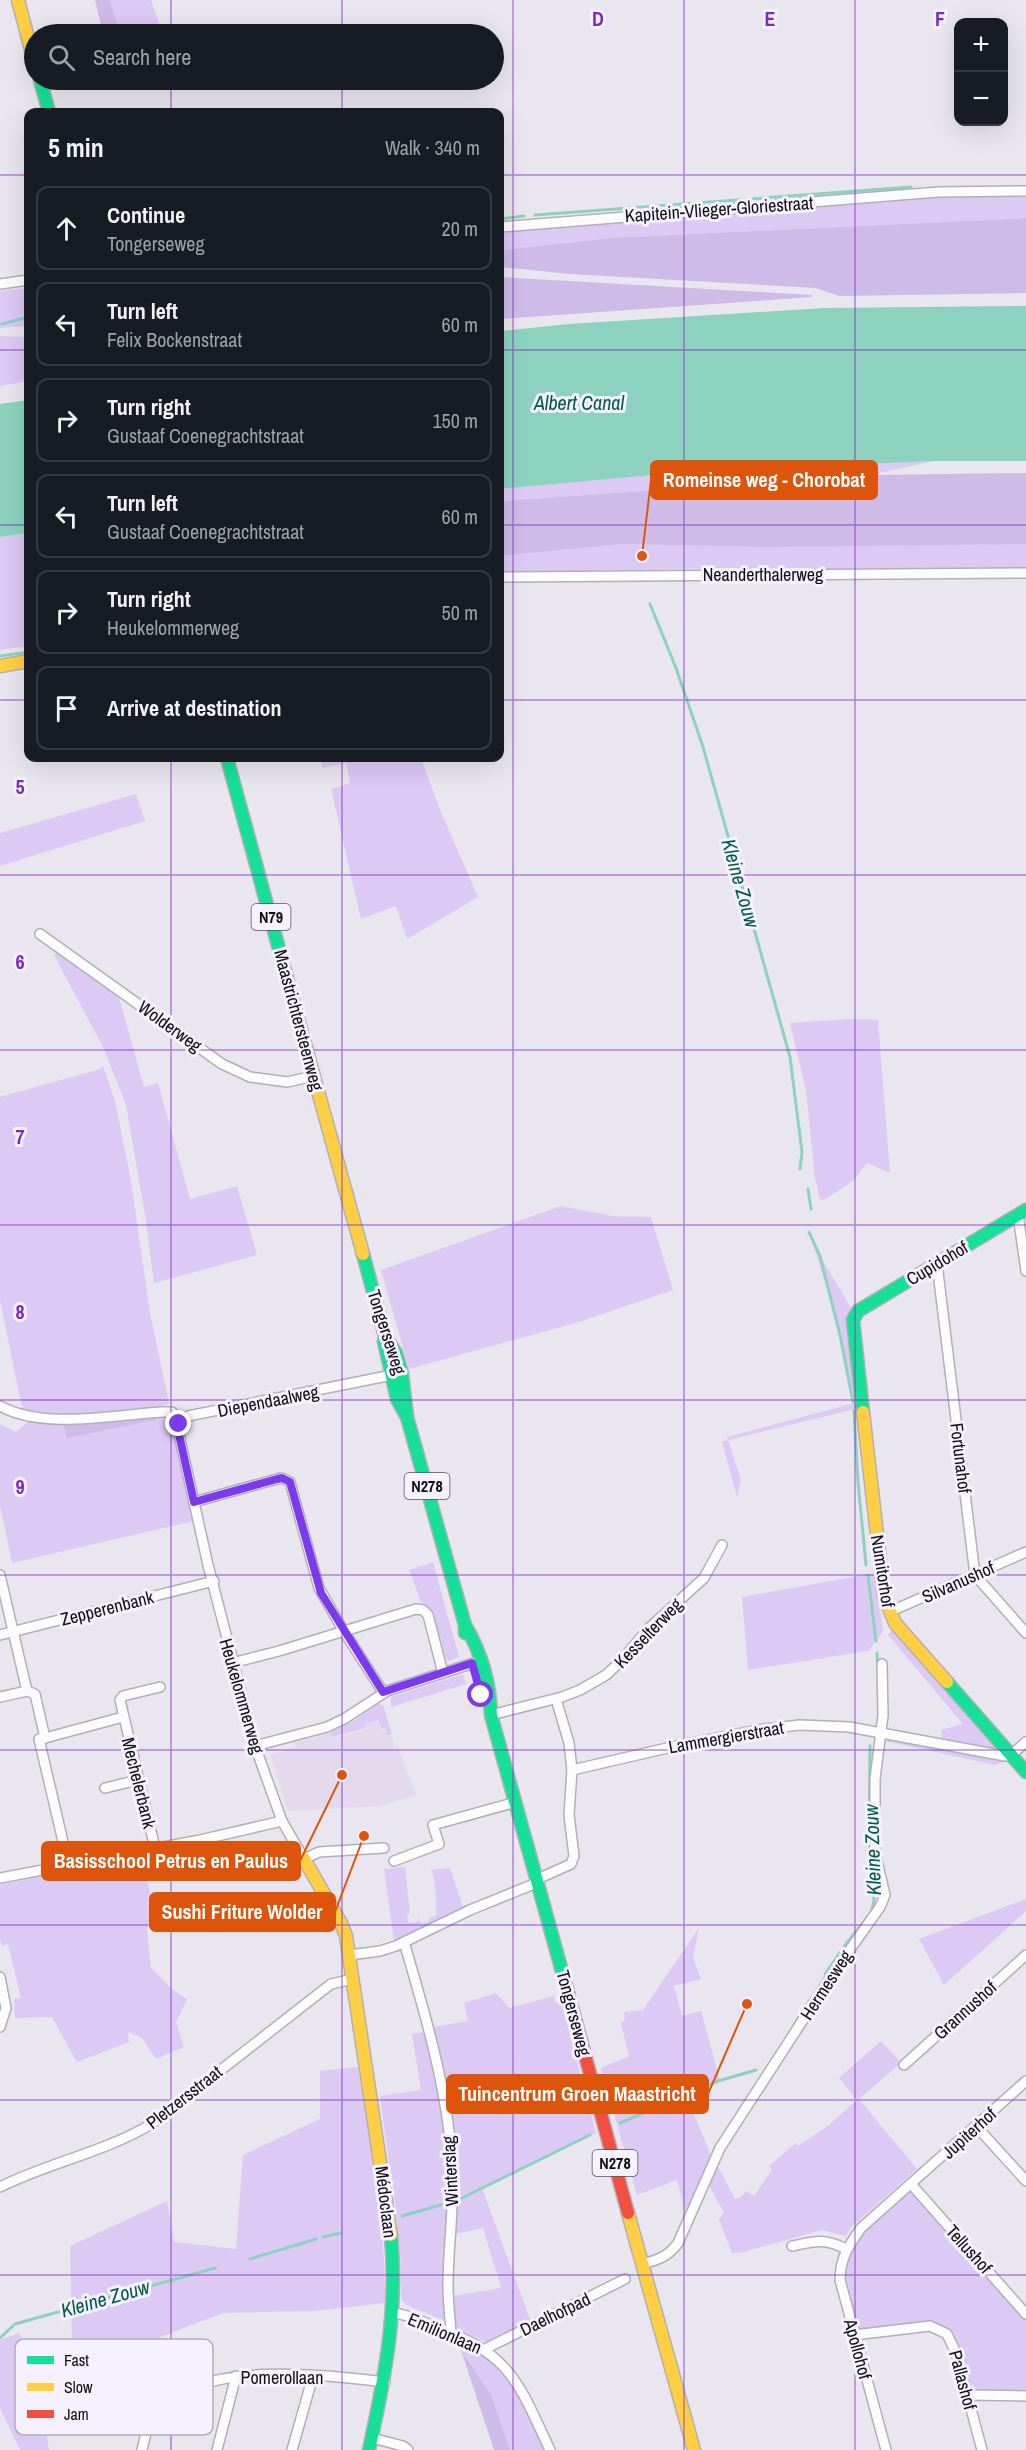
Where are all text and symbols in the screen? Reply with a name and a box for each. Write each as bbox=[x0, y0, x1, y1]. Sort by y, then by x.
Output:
text: D bbox=[592, 5, 604, 32]
text: E bbox=[765, 5, 776, 32]
text: F bbox=[935, 5, 945, 32]
map controls bbox=[954, 18, 1008, 126]
button: + bbox=[954, 18, 1008, 72]
search box bbox=[24, 24, 504, 90]
icon: search bbox=[45, 41, 78, 74]
text: Search here bbox=[93, 42, 191, 72]
button: − bbox=[954, 72, 1008, 126]
text: 5 min bbox=[48, 130, 104, 165]
text: Walk · 340 m bbox=[385, 134, 480, 161]
street label: Kapitein-Vlieger-Gloriestraat bbox=[624, 190, 814, 228]
text: Continue bbox=[107, 200, 185, 230]
icon: ahead bbox=[50, 212, 83, 245]
text: 20 m bbox=[442, 215, 478, 242]
text: Tongerseweg bbox=[107, 230, 205, 257]
text: Turn left bbox=[107, 296, 178, 326]
icon: left bbox=[50, 308, 83, 341]
text: 60 m bbox=[442, 311, 478, 338]
text: Felix Bockenstraat bbox=[107, 326, 242, 353]
water label: Albert Canal bbox=[533, 389, 624, 416]
text: Turn right bbox=[107, 392, 191, 422]
icon: right bbox=[50, 404, 83, 437]
text: 150 m bbox=[432, 407, 478, 434]
text: Gustaaf Coenegrachtstraat bbox=[107, 422, 304, 449]
callout: Romeinse weg - Chorobat bbox=[651, 461, 877, 499]
text: Romeinse weg - Chorobat bbox=[663, 466, 866, 493]
text: Turn left bbox=[107, 488, 178, 518]
icon: left bbox=[50, 500, 83, 533]
text: 60 m bbox=[442, 503, 478, 530]
text: Gustaaf Coenegrachtstraat bbox=[107, 518, 304, 545]
street label: Neanderthalerweg bbox=[703, 562, 824, 587]
text: Turn right bbox=[107, 584, 191, 614]
icon: right bbox=[50, 596, 83, 629]
text: 50 m bbox=[442, 599, 478, 626]
text: Heukelommerweg bbox=[107, 614, 239, 641]
icon: arrive bbox=[50, 692, 83, 725]
text: Arrive at destination bbox=[107, 693, 281, 723]
text: 5 bbox=[15, 773, 25, 800]
water label: Kleine Zouw bbox=[715, 835, 767, 932]
road number: N79 bbox=[252, 904, 290, 930]
street label: Maastrichtersteenweg bbox=[268, 947, 330, 1094]
text: 6 bbox=[15, 948, 25, 975]
street label: Wolderweg bbox=[133, 994, 208, 1058]
text: 7 bbox=[15, 1123, 25, 1150]
street label: Cupidohof bbox=[901, 1234, 973, 1291]
street label: Tongerseweg bbox=[362, 1286, 413, 1378]
text: 8 bbox=[15, 1298, 25, 1325]
street label: Diependaalweg bbox=[215, 1379, 321, 1423]
route end bbox=[165, 1410, 191, 1436]
street label: Fortunahof bbox=[944, 1421, 978, 1495]
text: 9 bbox=[15, 1473, 25, 1500]
road number: N278 bbox=[404, 1473, 450, 1499]
street label: Numitorhof bbox=[865, 1533, 901, 1610]
street label: Silvanushof bbox=[918, 1555, 999, 1609]
street label: Zepperenbank bbox=[58, 1584, 157, 1632]
street label: Kesselterweg bbox=[608, 1592, 688, 1674]
street label: Heukelommerweg bbox=[214, 1635, 271, 1757]
route start bbox=[467, 1681, 493, 1707]
street label: Lammergierstraat bbox=[666, 1715, 786, 1759]
street label: Mechelerbank bbox=[116, 1735, 162, 1832]
water label: Kleine Zouw bbox=[857, 1803, 887, 1896]
callout: Basisschool Petrus en Paulus bbox=[42, 1842, 300, 1880]
text: Basisschool Petrus en Paulus bbox=[54, 1847, 288, 1874]
callout: Sushi Friture Wolder bbox=[150, 1893, 335, 1931]
text: Sushi Friture Wolder bbox=[161, 1898, 323, 1925]
street label: Hermesweg bbox=[794, 1945, 858, 2025]
street label: Tongerseweg bbox=[551, 1967, 598, 2059]
street label: Grannushof bbox=[928, 1974, 1003, 2045]
street label: Pletzersstraat bbox=[141, 2059, 227, 2135]
callout: Tuincentrum Groen Maastricht bbox=[447, 2075, 708, 2113]
text: Tuincentrum Groen Maastricht bbox=[458, 2080, 696, 2107]
street label: Jupiterhof bbox=[936, 2101, 1002, 2164]
street label: Winterslag bbox=[436, 2134, 464, 2207]
road number: N278 bbox=[592, 2150, 638, 2176]
street label: Médoclaan bbox=[369, 2165, 403, 2239]
street label: Tellushof bbox=[940, 2219, 998, 2280]
water label: Kleine Zouw bbox=[57, 2272, 154, 2324]
street label: Daelhofpad bbox=[516, 2286, 594, 2342]
street label: Emilionlaan bbox=[404, 2306, 486, 2360]
street label: Apollohof bbox=[838, 2315, 878, 2383]
legend bbox=[15, 2339, 213, 2435]
street label: Pallashof bbox=[943, 2347, 983, 2413]
text: Fast bbox=[64, 2349, 89, 2371]
street label: Pomerollaan bbox=[241, 2365, 323, 2390]
text: Slow bbox=[64, 2376, 93, 2398]
text: Jam bbox=[64, 2403, 89, 2425]

